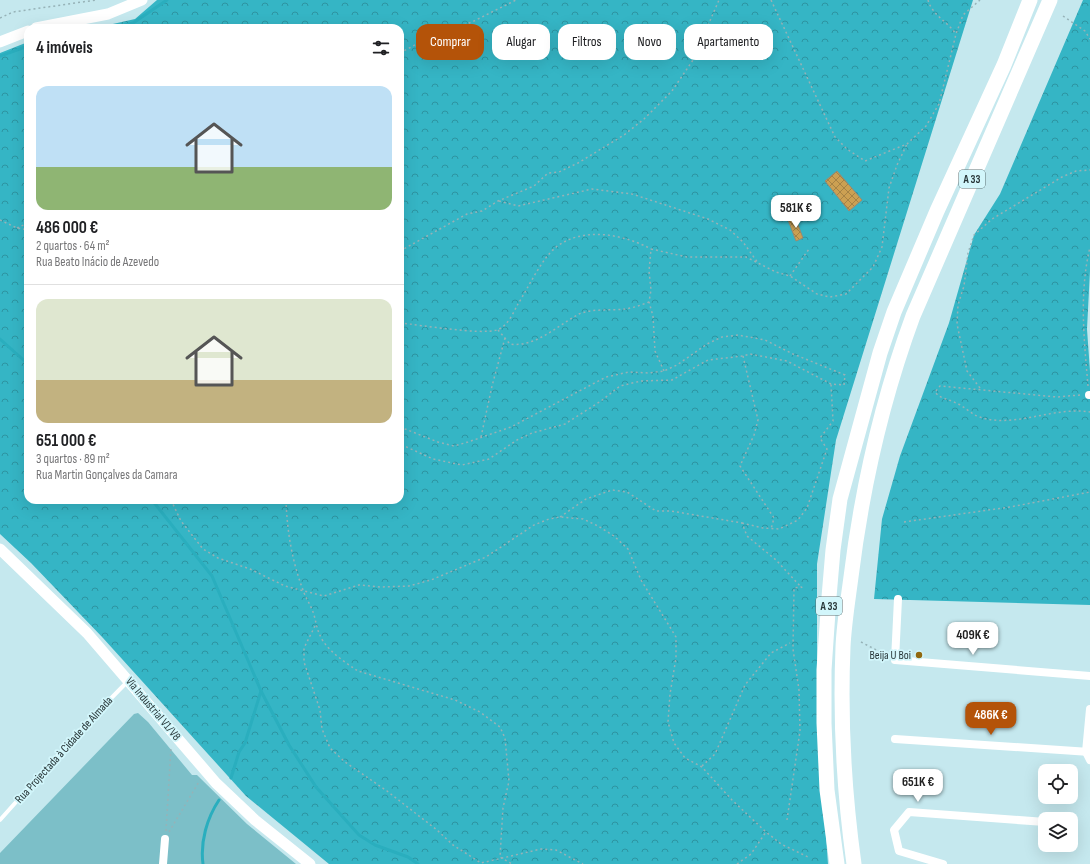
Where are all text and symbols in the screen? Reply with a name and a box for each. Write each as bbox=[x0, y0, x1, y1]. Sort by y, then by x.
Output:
chip: Comprar bbox=[416, 24, 484, 60]
chip: Alugar bbox=[492, 24, 550, 60]
chip: Filtros bbox=[558, 24, 616, 60]
chip: Novo bbox=[624, 24, 676, 60]
chip: Apartamento bbox=[684, 24, 773, 60]
icon: filters bbox=[370, 37, 392, 59]
text: 4 imóveis bbox=[36, 38, 93, 58]
icon: home bbox=[178, 112, 250, 184]
road number: A 33 bbox=[959, 170, 985, 188]
pin: 581K € bbox=[763, 195, 829, 229]
text: 581K € bbox=[780, 200, 812, 216]
text: 486 000 € bbox=[36, 218, 98, 238]
text: 2 quartos · 64 m² bbox=[36, 238, 110, 254]
text: Rua Beato Inácio de Azevedo bbox=[36, 254, 159, 270]
icon: home bbox=[178, 325, 250, 397]
text: 651 000 € bbox=[36, 431, 96, 451]
text: 3 quartos · 89 m² bbox=[36, 451, 110, 467]
text: Rua Martin Gonçalves da Camara bbox=[36, 467, 177, 483]
road number: A 33 bbox=[816, 597, 842, 615]
pin: 409K € bbox=[940, 622, 1006, 656]
text: 409K € bbox=[956, 627, 990, 643]
place label: Beija U Boi bbox=[870, 648, 911, 663]
marker: Beija U Boi bbox=[914, 650, 924, 660]
street label: Via Industrial V1/V8 bbox=[122, 674, 184, 744]
street label: Rua Projectada à Cidade de Almada bbox=[12, 693, 116, 807]
pin: 486K € bbox=[958, 702, 1024, 736]
text: 486K € bbox=[974, 707, 1008, 723]
map controls bbox=[1038, 764, 1078, 852]
button: locate bbox=[1038, 764, 1078, 804]
pin: 651K € bbox=[885, 769, 951, 803]
text: 651K € bbox=[902, 774, 934, 790]
button: layers bbox=[1038, 812, 1078, 852]

